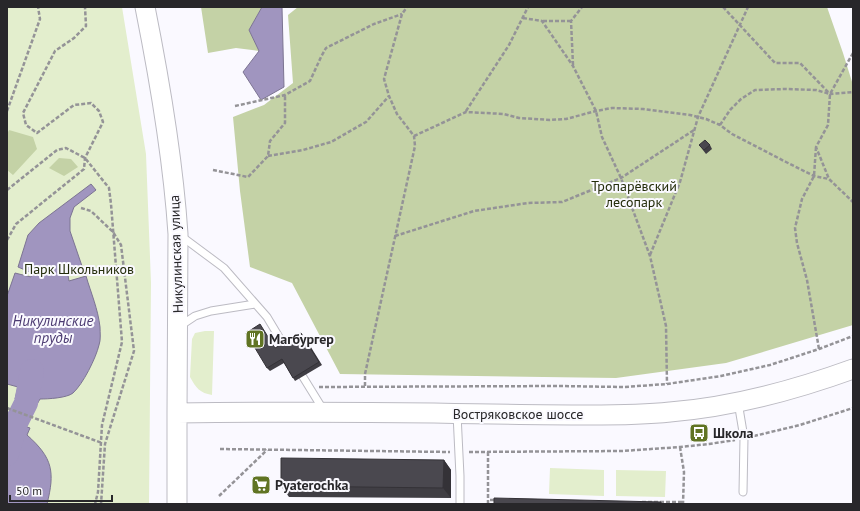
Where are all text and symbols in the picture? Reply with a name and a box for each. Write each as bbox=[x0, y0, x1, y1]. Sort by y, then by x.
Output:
park label: Тропарёвский лесопарк bbox=[591, 177, 677, 211]
street label: Никулинская улица bbox=[165, 195, 187, 313]
park label: Парк Школьников bbox=[24, 260, 134, 278]
water label: Никулинские пруды bbox=[13, 311, 93, 347]
restaurant icon: Магбургер bbox=[244, 328, 266, 350]
place label: Магбургер bbox=[269, 330, 334, 348]
street label: Востряковское шоссе bbox=[453, 405, 583, 423]
bus stop icon: Школа bbox=[688, 422, 710, 444]
place label: Школа bbox=[713, 424, 753, 442]
supermarket icon: Pyaterochka bbox=[250, 474, 272, 496]
place label: Pyaterochka bbox=[275, 476, 349, 494]
scale bar bbox=[10, 477, 112, 503]
text: 50 m bbox=[16, 483, 42, 498]

